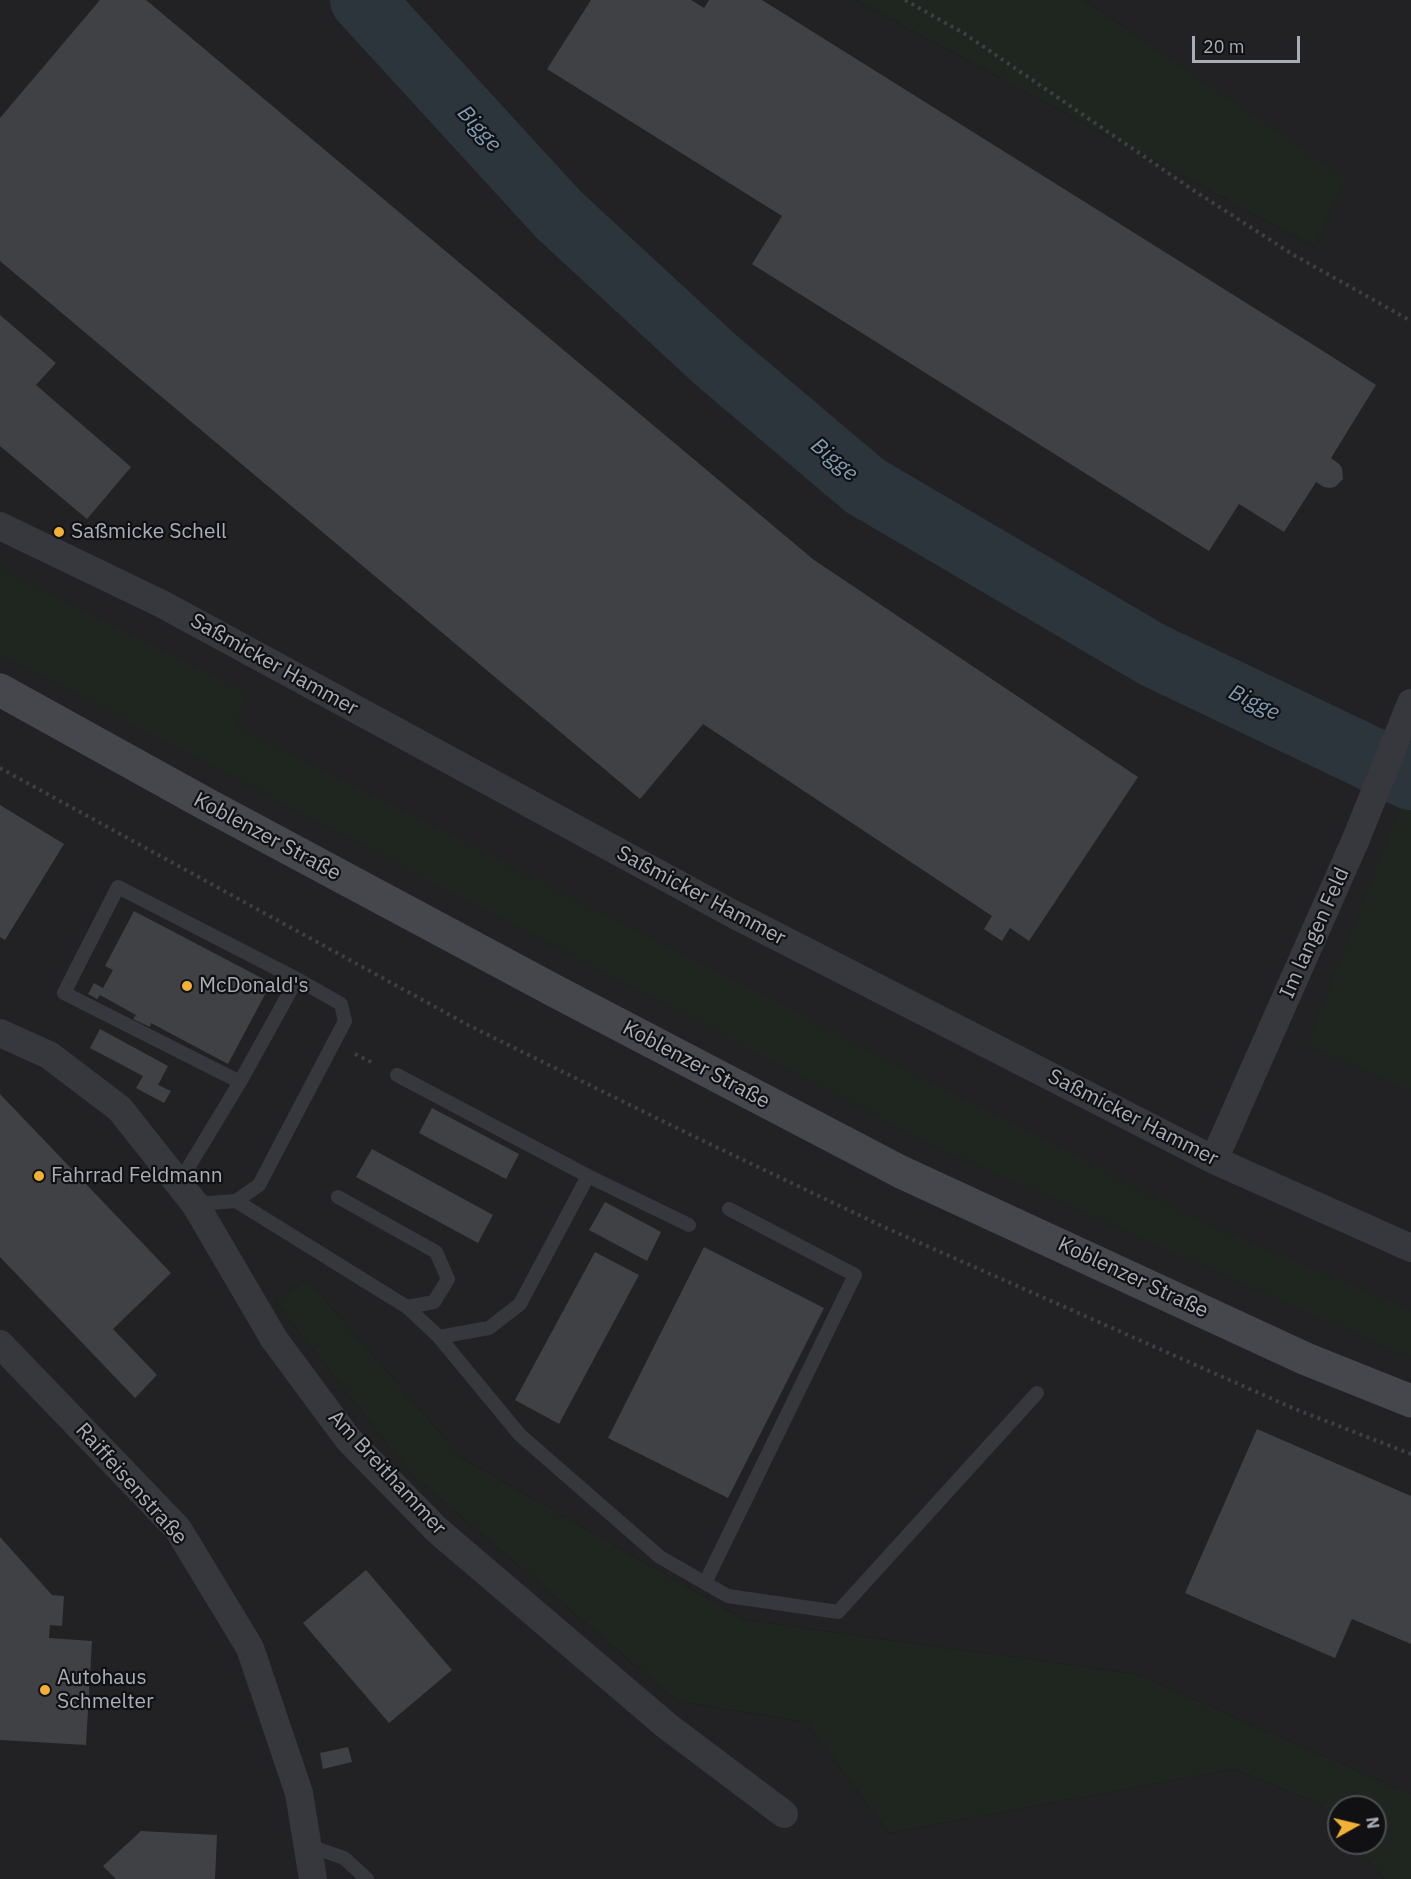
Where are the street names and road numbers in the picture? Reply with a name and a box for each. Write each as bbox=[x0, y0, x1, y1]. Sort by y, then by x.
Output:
street label: Saßmicker Hammer bbox=[186, 608, 362, 722]
street label: Koblenzer Straße bbox=[189, 788, 345, 886]
street label: Saßmicker Hammer bbox=[612, 841, 790, 951]
street label: Im langen Feld bbox=[1275, 864, 1355, 1002]
street label: Koblenzer Straße bbox=[618, 1016, 774, 1114]
street label: Saßmicker Hammer bbox=[1044, 1064, 1222, 1172]
street label: Koblenzer Straße bbox=[1054, 1232, 1212, 1324]
street label: Am Breithammer bbox=[323, 1405, 451, 1541]
street label: Raiffeisenstraße bbox=[70, 1418, 192, 1550]

